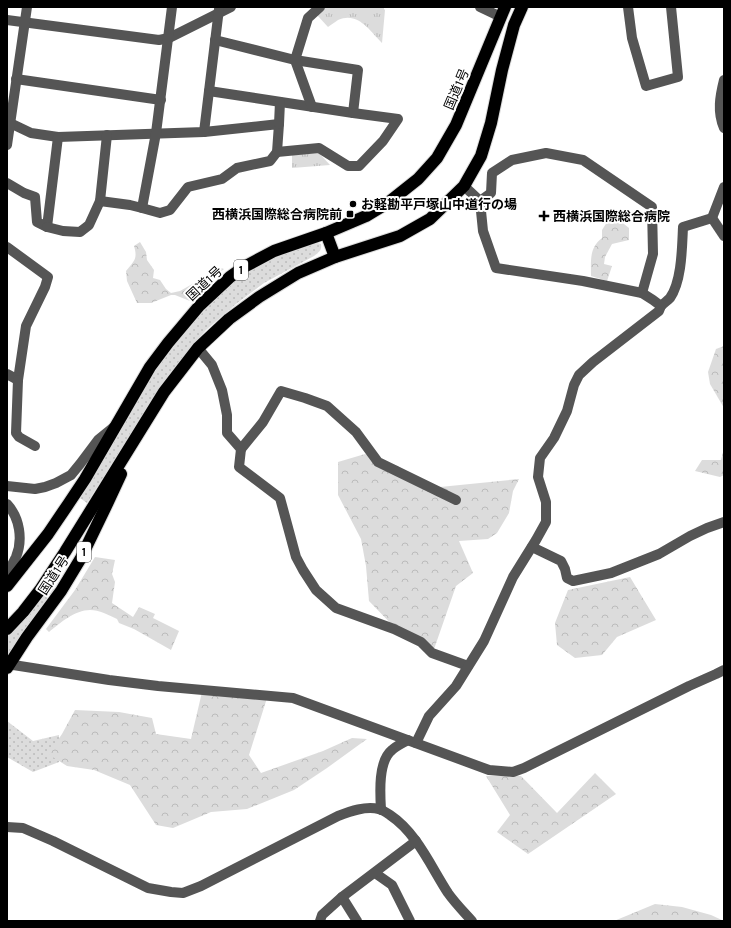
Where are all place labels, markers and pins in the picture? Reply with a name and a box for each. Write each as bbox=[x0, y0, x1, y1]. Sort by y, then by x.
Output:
place label: お軽勘平戸塚山中道行の場 bbox=[361, 197, 517, 212]
marker: お軽勘平戸塚山中道行の場 bbox=[348, 199, 358, 209]
place label: 西横浜国際総合病院前 bbox=[212, 207, 342, 222]
marker: 西横浜国際総合病院前 bbox=[345, 209, 355, 219]
place label: 西横浜国際総合病院 bbox=[553, 209, 670, 224]
marker: 西横浜国際総合病院 bbox=[538, 210, 550, 222]

